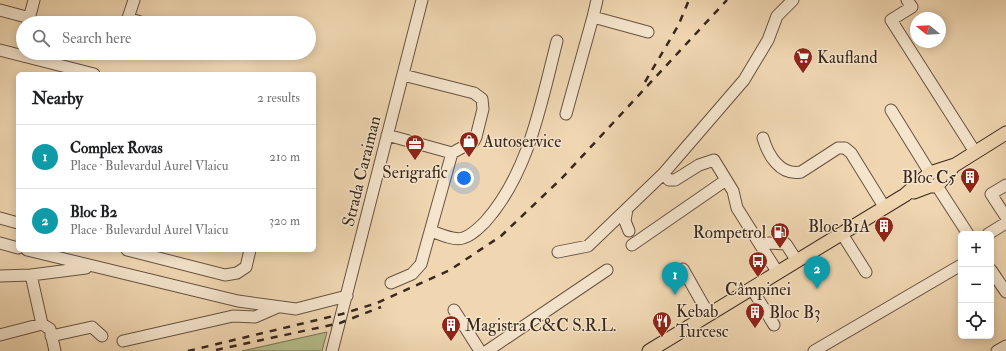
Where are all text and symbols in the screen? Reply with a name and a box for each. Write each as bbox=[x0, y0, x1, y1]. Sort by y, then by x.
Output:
north arrow bbox=[910, 12, 946, 48]
search box bbox=[16, 16, 316, 60]
icon: search bbox=[30, 27, 52, 49]
text: Search here bbox=[62, 29, 131, 48]
supermarket icon: Kaufland bbox=[792, 46, 814, 74]
place label: Kaufland bbox=[817, 47, 878, 68]
text: Nearby bbox=[32, 88, 83, 109]
text: 2 results bbox=[257, 90, 300, 106]
street label: Strada Caraiman bbox=[338, 113, 385, 229]
shop icon: Autoservice bbox=[458, 130, 480, 158]
place label: Autoservice bbox=[482, 131, 561, 152]
office icon: Serigrafic bbox=[404, 133, 426, 161]
text: Complex Rovas bbox=[70, 139, 163, 158]
text: 1 bbox=[43, 149, 47, 165]
text: 210 m bbox=[269, 149, 300, 165]
text: Place · Bulevardul Aurel Vlaicu bbox=[70, 158, 229, 174]
place label: Serigrafic bbox=[382, 162, 448, 183]
building icon: Bloc C5 bbox=[959, 166, 981, 194]
place label: Bloc C5 bbox=[902, 167, 957, 188]
your location bbox=[454, 168, 474, 188]
text: Bloc B2 bbox=[70, 203, 117, 222]
text: 2 bbox=[42, 213, 48, 229]
text: 320 m bbox=[269, 213, 300, 229]
building icon: Bloc B1A bbox=[873, 215, 895, 243]
place label: Bloc B1A bbox=[808, 216, 870, 237]
fuel station icon: Rompetrol bbox=[769, 221, 791, 249]
text: Place · Bulevardul Aurel Vlaicu bbox=[70, 222, 229, 238]
place label: Rompetrol bbox=[693, 222, 767, 244]
map controls bbox=[958, 231, 994, 339]
button: + bbox=[958, 231, 994, 267]
bus stop icon: Câmpinei bbox=[747, 250, 769, 278]
pin: 2 bbox=[804, 256, 830, 289]
pin: 1 bbox=[662, 262, 688, 295]
button: − bbox=[958, 267, 994, 303]
place label: Câmpinei bbox=[725, 279, 791, 301]
place label: Kebab Turcesc bbox=[676, 301, 729, 342]
building icon: Bloc B3 bbox=[744, 301, 766, 329]
place label: Bloc B3 bbox=[769, 302, 821, 323]
button: locate bbox=[958, 303, 994, 339]
restaurant icon: Kebab Turcesc bbox=[651, 310, 673, 338]
building icon: Magistra C&C S.R.L. bbox=[440, 314, 462, 342]
place label: Magistra C&C S.R.L. bbox=[465, 315, 616, 336]

